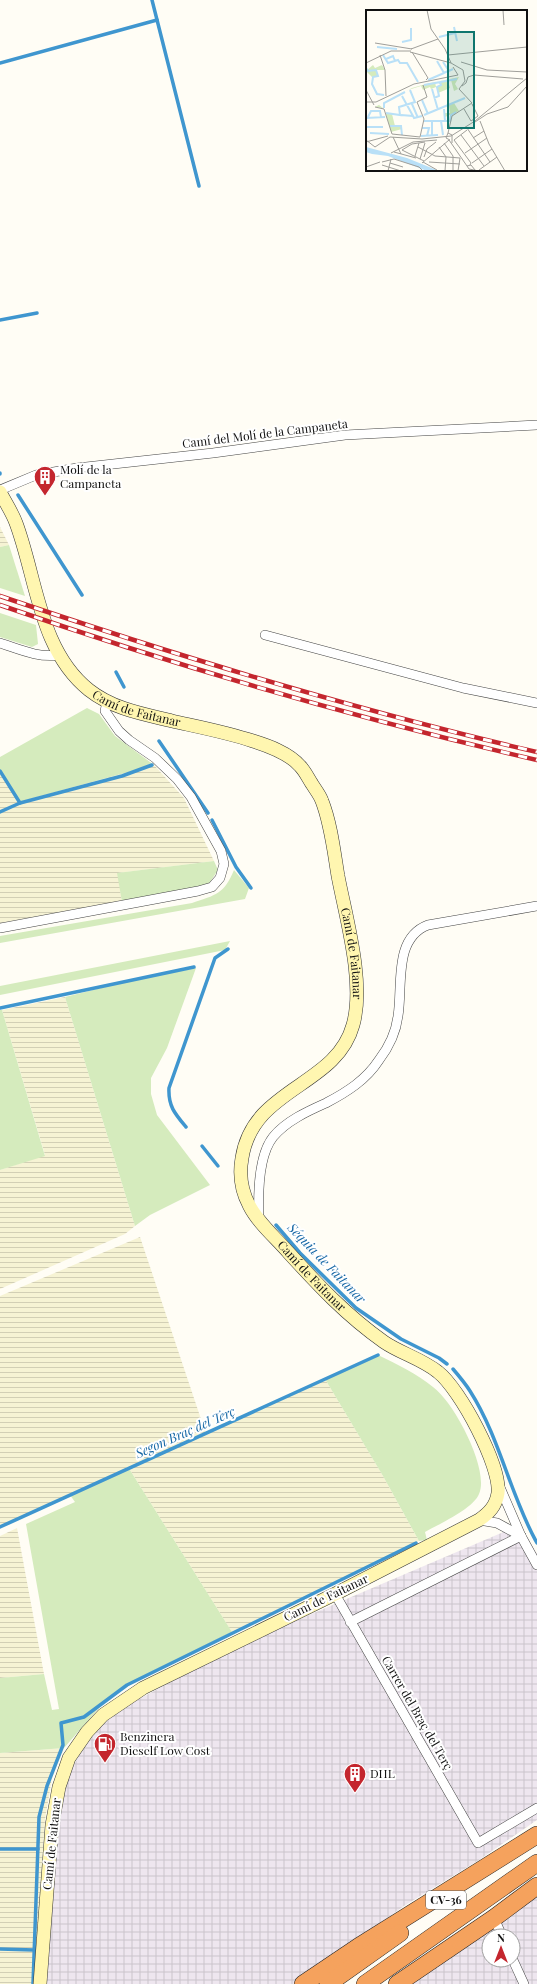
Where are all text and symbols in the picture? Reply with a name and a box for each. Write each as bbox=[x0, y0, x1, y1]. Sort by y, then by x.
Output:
inset map bbox=[366, 10, 527, 171]
street label: Camí del Molí de la Campaneta bbox=[181, 415, 349, 451]
place label: Molí de la Campaneta bbox=[60, 461, 121, 491]
building icon: Molí de la Campaneta bbox=[32, 464, 58, 497]
street label: Camí de Faitanar bbox=[90, 686, 183, 730]
street label: Camí de Faitanar bbox=[338, 906, 366, 1000]
water label: Séquia de Faitanar bbox=[284, 1218, 370, 1307]
street label: Camí de Faitanar bbox=[275, 1237, 350, 1315]
water label: Segon Braç del Terç bbox=[131, 1402, 238, 1462]
street label: Camí de Faitanar bbox=[281, 1569, 371, 1625]
street label: Carrer del Braç del Terç bbox=[379, 1653, 457, 1772]
place label: Benzinera Dieself Low Cost bbox=[120, 1728, 211, 1758]
fuel station icon: Benzinera Dieself Low Cost bbox=[92, 1731, 118, 1764]
building icon: DHL bbox=[342, 1761, 368, 1794]
place label: DHL bbox=[370, 1765, 395, 1781]
street label: Camí de Faitanar bbox=[38, 1797, 64, 1891]
road number: CV-36 bbox=[426, 1891, 466, 1909]
north arrow bbox=[481, 1928, 521, 1968]
text: N bbox=[497, 1930, 505, 1945]

